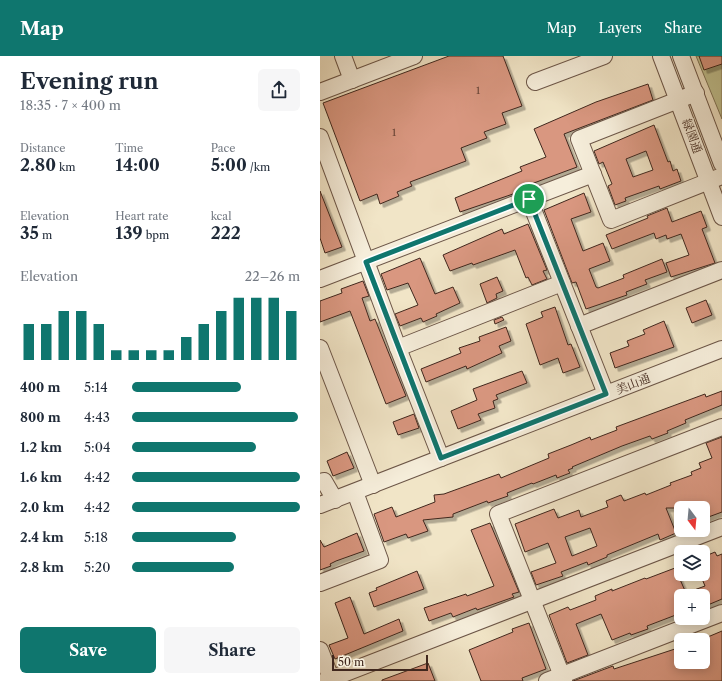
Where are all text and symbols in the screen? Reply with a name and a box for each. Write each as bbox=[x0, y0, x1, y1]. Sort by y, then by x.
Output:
text: Map bbox=[20, 17, 64, 40]
text: Map bbox=[546, 19, 576, 37]
text: Layers bbox=[598, 19, 642, 37]
text: Share bbox=[664, 19, 702, 37]
text: Evening run bbox=[20, 68, 159, 95]
button: share bbox=[258, 69, 300, 111]
house number: 1 bbox=[476, 84, 481, 97]
text: 18:35 · 7 × 400 m bbox=[20, 97, 121, 113]
street label: 緑園通 bbox=[679, 116, 706, 155]
house number: 1 bbox=[392, 126, 397, 139]
text: Distance bbox=[20, 141, 66, 155]
text: Time bbox=[115, 141, 143, 155]
text: Pace bbox=[211, 141, 236, 155]
text: 2.80 bbox=[20, 155, 56, 175]
text: 14:00 bbox=[115, 155, 160, 175]
text: 5:00 bbox=[211, 155, 247, 175]
text: km bbox=[56, 160, 76, 174]
text: /km bbox=[247, 160, 270, 174]
pin bbox=[512, 182, 546, 216]
icon: arrive bbox=[518, 188, 540, 210]
text: Elevation bbox=[20, 209, 69, 223]
text: Heart rate bbox=[115, 209, 168, 223]
text: kcal bbox=[211, 209, 231, 223]
text: 35 bbox=[20, 223, 39, 243]
text: 139 bbox=[115, 223, 143, 243]
text: 222 bbox=[211, 223, 241, 243]
text: m bbox=[39, 228, 52, 242]
text: bpm bbox=[143, 228, 169, 242]
text: Elevation bbox=[20, 268, 78, 284]
text: 22–26 m bbox=[245, 268, 300, 284]
street label: 美山通 bbox=[613, 370, 652, 397]
text: 400 m bbox=[20, 379, 60, 395]
text: 5:14 bbox=[84, 379, 108, 395]
text: 800 m bbox=[20, 409, 61, 425]
text: 4:43 bbox=[84, 409, 110, 425]
text: 1.2 km bbox=[20, 439, 62, 455]
text: 5:04 bbox=[84, 439, 110, 455]
text: 1.6 km bbox=[20, 469, 62, 485]
text: 4:42 bbox=[84, 469, 110, 485]
text: 2.0 km bbox=[20, 499, 64, 515]
text: 4:42 bbox=[84, 499, 110, 515]
north arrow bbox=[674, 501, 710, 537]
map controls bbox=[674, 501, 710, 669]
text: 2.4 km bbox=[20, 529, 64, 545]
text: 5:18 bbox=[84, 529, 108, 545]
button: layers bbox=[674, 545, 710, 581]
text: 2.8 km bbox=[20, 559, 64, 575]
text: 5:20 bbox=[84, 559, 110, 575]
button: + bbox=[674, 589, 710, 625]
button: Save bbox=[20, 627, 156, 673]
button: Share bbox=[164, 627, 300, 673]
button: − bbox=[674, 633, 710, 669]
scale bar bbox=[332, 653, 428, 672]
text: 50 m bbox=[338, 655, 364, 669]

